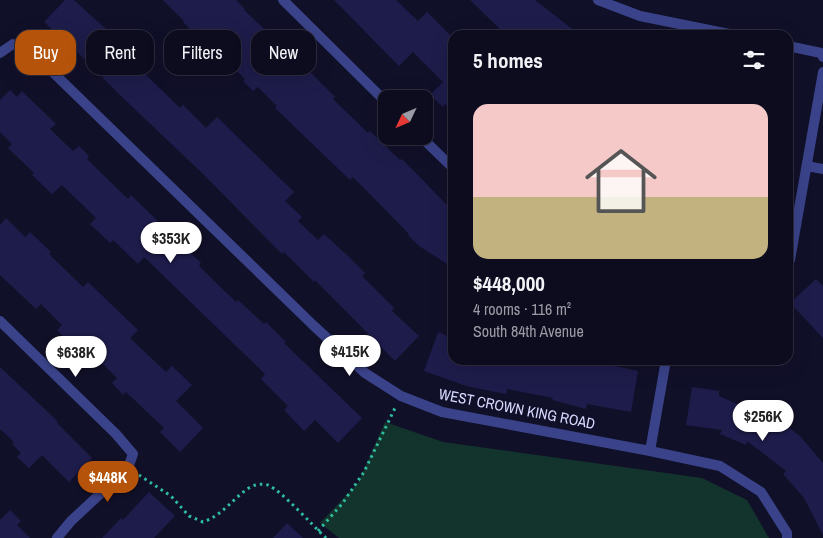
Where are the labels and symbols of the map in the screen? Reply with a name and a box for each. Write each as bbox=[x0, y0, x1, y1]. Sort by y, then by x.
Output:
north arrow bbox=[378, 90, 432, 145]
pin: $353K bbox=[136, 222, 206, 264]
pin: $415K bbox=[315, 334, 385, 377]
pin: $638K bbox=[41, 336, 111, 378]
street label: WEST CROWN KING ROAD bbox=[437, 383, 597, 434]
pin: $256K bbox=[728, 400, 798, 442]
pin: $448K bbox=[73, 460, 143, 503]

